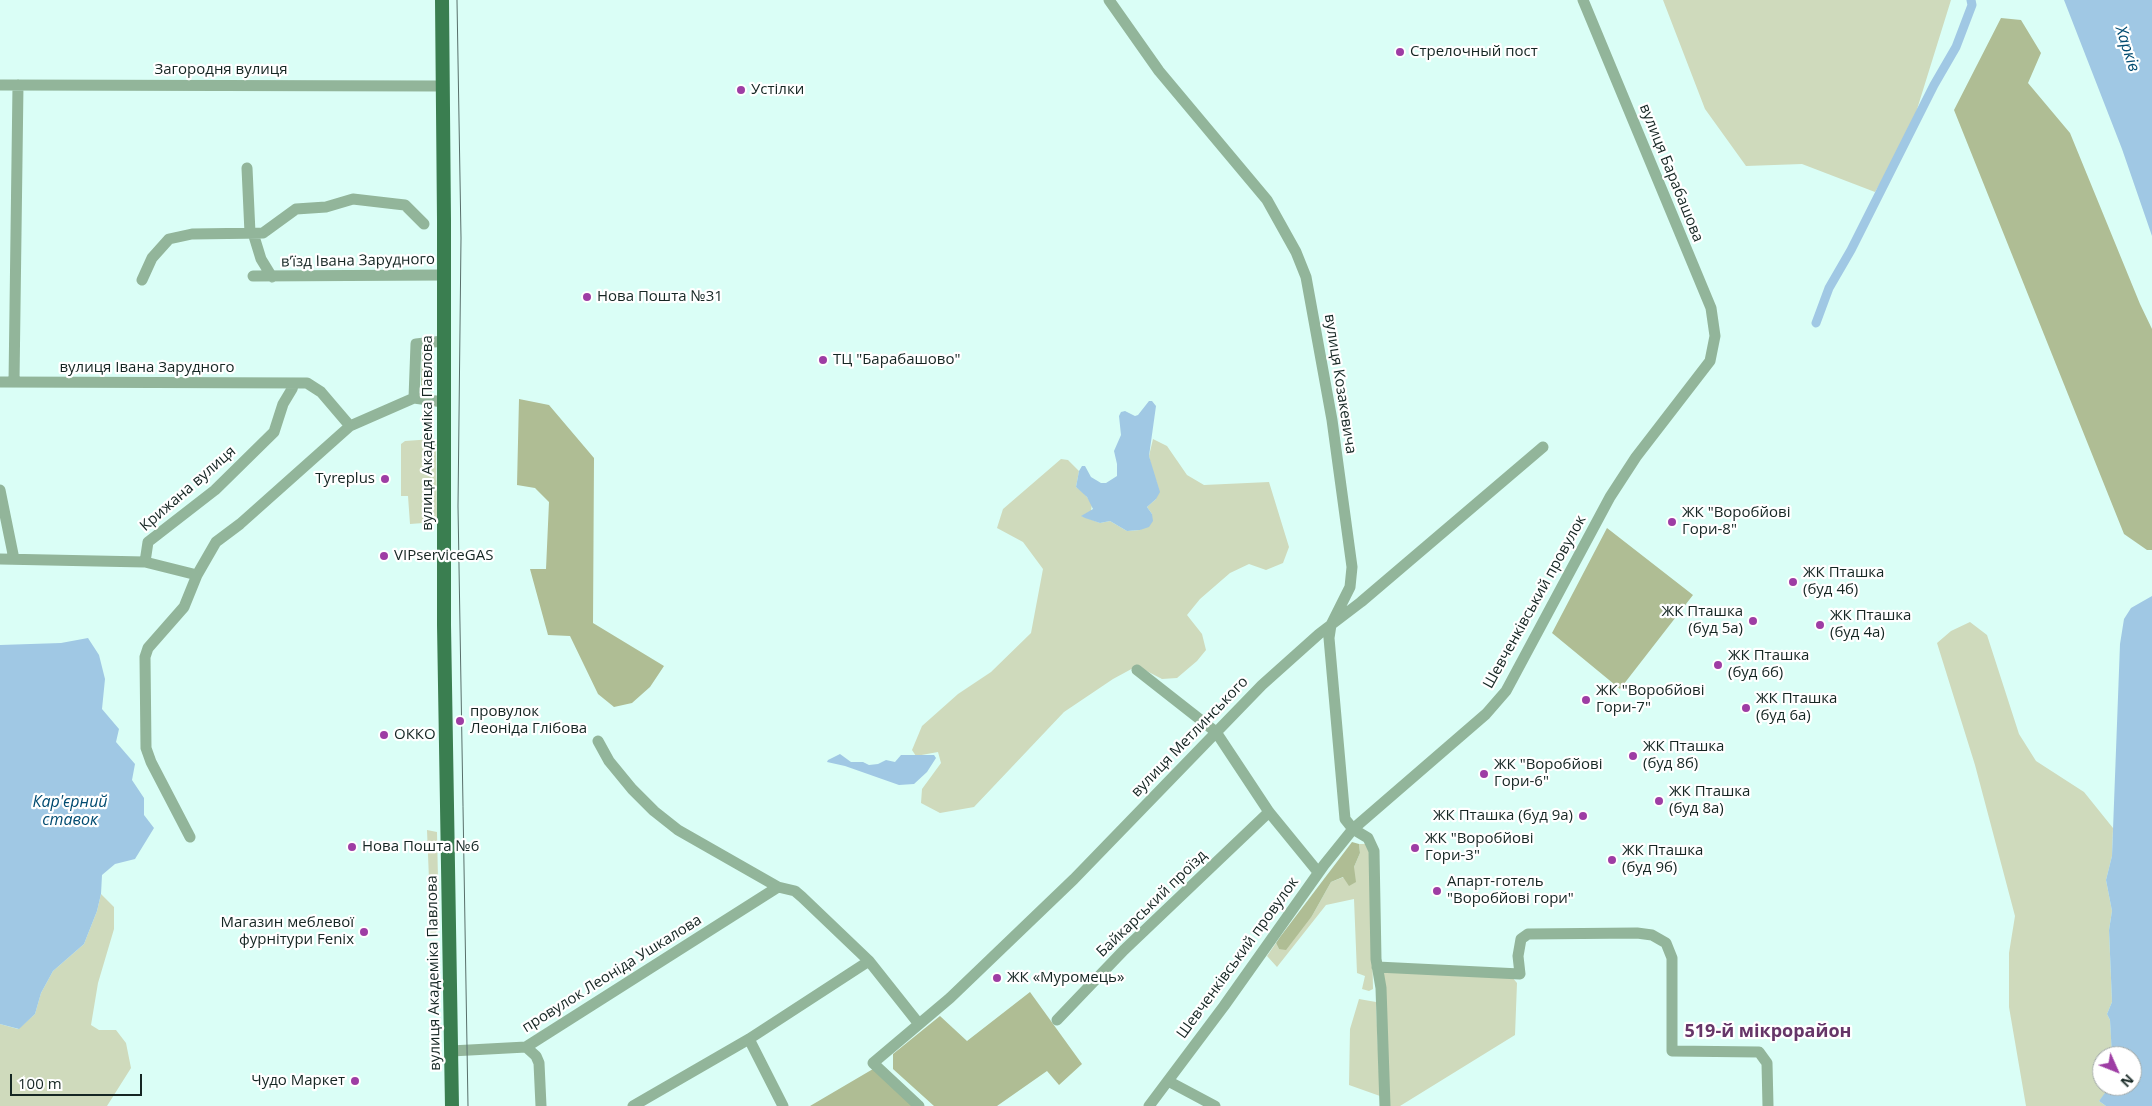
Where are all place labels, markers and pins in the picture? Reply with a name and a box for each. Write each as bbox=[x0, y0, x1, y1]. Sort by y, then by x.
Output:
place label: Стрелочный пост bbox=[1410, 43, 1538, 61]
marker: Стрелочный пост bbox=[1394, 46, 1406, 58]
place label: Устілки bbox=[751, 81, 804, 99]
marker: Устілки bbox=[735, 84, 747, 96]
place label: Нова Пошта №31 bbox=[597, 288, 723, 306]
marker: Нова Пошта №31 bbox=[581, 291, 593, 303]
place label: ТЦ "Барабашово" bbox=[833, 351, 960, 369]
marker: ТЦ "Барабашово" bbox=[817, 354, 829, 366]
place label: Tyreplus bbox=[315, 470, 375, 488]
marker: Tyreplus bbox=[379, 473, 391, 485]
place label: ЖК "Воробйові Гори-8" bbox=[1682, 504, 1790, 539]
marker: ЖК "Воробйові Гори-8" bbox=[1666, 516, 1678, 528]
place label: VIPserviceGAS bbox=[394, 547, 493, 565]
marker: VIPserviceGAS bbox=[378, 550, 390, 562]
place label: ЖК Пташка (буд 4б) bbox=[1803, 564, 1884, 599]
marker: ЖК Пташка (буд 4б) bbox=[1787, 576, 1799, 588]
place label: ЖК Пташка (буд 5а) bbox=[1662, 603, 1743, 638]
place label: ЖК Пташка (буд 4а) bbox=[1830, 607, 1911, 642]
marker: ЖК Пташка (буд 5а) bbox=[1747, 615, 1759, 627]
marker: ЖК Пташка (буд 4а) bbox=[1814, 619, 1826, 631]
place label: ЖК Пташка (буд 6б) bbox=[1728, 647, 1809, 682]
marker: ЖК Пташка (буд 6б) bbox=[1712, 659, 1724, 671]
place label: ЖК "Воробйові Гори-7" bbox=[1596, 682, 1704, 717]
place label: ЖК Пташка (буд 6а) bbox=[1756, 690, 1837, 725]
marker: ЖК "Воробйові Гори-7" bbox=[1580, 694, 1592, 706]
marker: ЖК Пташка (буд 6а) bbox=[1740, 702, 1752, 714]
place label: провулок Леоніда Глібова bbox=[470, 703, 587, 738]
marker: провулок Леоніда Глібова bbox=[454, 715, 466, 727]
place label: ОККО bbox=[394, 726, 436, 744]
marker: ОККО bbox=[378, 729, 390, 741]
place label: ЖК Пташка (буд 8б) bbox=[1643, 738, 1724, 773]
marker: ЖК Пташка (буд 8б) bbox=[1627, 750, 1639, 762]
place label: ЖК "Воробйові Гори-6" bbox=[1494, 756, 1602, 791]
marker: ЖК "Воробйові Гори-6" bbox=[1478, 768, 1490, 780]
place label: ЖК Пташка (буд 8а) bbox=[1669, 783, 1750, 818]
marker: ЖК Пташка (буд 8а) bbox=[1653, 795, 1665, 807]
place label: ЖК Пташка (буд 9а) bbox=[1433, 807, 1573, 825]
marker: ЖК Пташка (буд 9а) bbox=[1577, 810, 1589, 822]
place label: ЖК "Воробйові Гори-3" bbox=[1425, 830, 1533, 865]
place label: Нова Пошта №6 bbox=[362, 838, 479, 856]
marker: Нова Пошта №6 bbox=[346, 841, 358, 853]
marker: ЖК "Воробйові Гори-3" bbox=[1409, 842, 1421, 854]
place label: ЖК Пташка (буд 9б) bbox=[1622, 842, 1703, 877]
marker: ЖК Пташка (буд 9б) bbox=[1606, 854, 1618, 866]
place label: Апарт-готель "Воробйові гори" bbox=[1447, 873, 1574, 908]
marker: Апарт-готель "Воробйові гори" bbox=[1431, 885, 1443, 897]
place label: Магазин меблевої фурнітури Fenix bbox=[220, 914, 354, 949]
marker: Магазин меблевої фурнітури Fenix bbox=[358, 926, 370, 938]
place label: ЖК «Муромець» bbox=[1007, 969, 1124, 987]
marker: ЖК «Муромець» bbox=[991, 972, 1003, 984]
place label: Чудо Маркет bbox=[251, 1072, 345, 1090]
marker: Чудо Маркет bbox=[349, 1075, 361, 1087]

